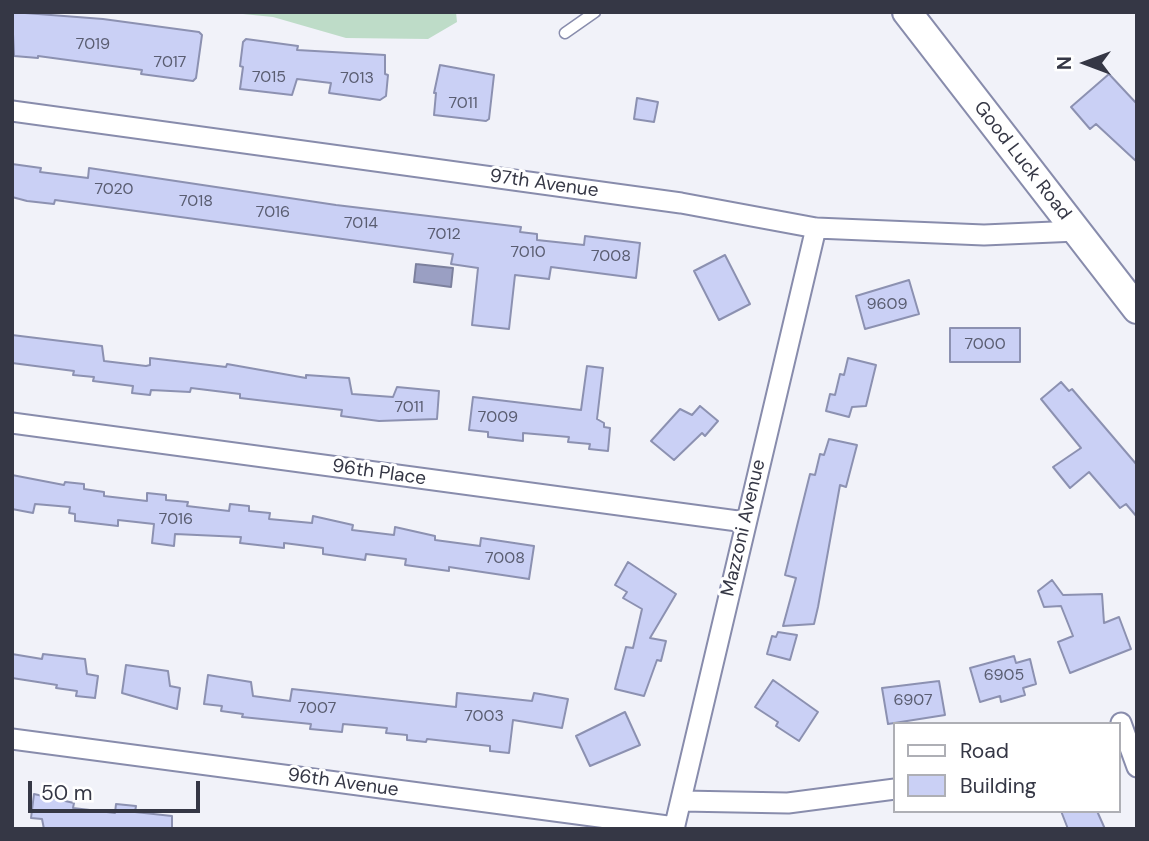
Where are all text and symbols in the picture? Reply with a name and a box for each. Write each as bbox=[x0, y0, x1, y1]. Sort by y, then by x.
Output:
north arrow bbox=[1051, 28, 1121, 98]
house number: 7019 bbox=[76, 35, 110, 55]
house number: 7017 bbox=[154, 53, 186, 73]
text: N bbox=[1052, 56, 1077, 70]
house number: 7015 bbox=[252, 68, 286, 88]
house number: 7013 bbox=[340, 69, 374, 89]
house number: 7011 bbox=[448, 94, 478, 114]
street label: Good Luck Road bbox=[969, 97, 1075, 225]
street label: 97th Avenue bbox=[488, 165, 600, 203]
house number: 7020 bbox=[94, 180, 134, 200]
house number: 7018 bbox=[179, 192, 213, 212]
house number: 7016 bbox=[256, 203, 290, 223]
house number: 7014 bbox=[344, 214, 378, 234]
house number: 7012 bbox=[427, 225, 461, 245]
house number: 7010 bbox=[510, 243, 546, 263]
house number: 7008 bbox=[591, 247, 631, 267]
house number: 9609 bbox=[866, 295, 908, 315]
house number: 7000 bbox=[964, 335, 1006, 355]
house number: 7011 bbox=[394, 398, 424, 418]
house number: 7009 bbox=[478, 408, 518, 428]
street label: 96th Place bbox=[331, 455, 427, 491]
street label: Mazzoni Avenue bbox=[717, 457, 771, 599]
house number: 7016 bbox=[159, 510, 193, 530]
house number: 7008 bbox=[485, 549, 525, 569]
house number: 6905 bbox=[984, 666, 1024, 686]
house number: 6907 bbox=[893, 691, 933, 711]
house number: 7007 bbox=[298, 699, 336, 719]
house number: 7003 bbox=[464, 707, 504, 727]
legend bbox=[894, 722, 1121, 813]
text: Road bbox=[960, 737, 1009, 765]
street label: 96th Avenue bbox=[286, 764, 400, 802]
scale bar bbox=[32, 768, 203, 812]
text: Building bbox=[960, 772, 1036, 800]
text: 50 m bbox=[41, 779, 92, 807]

